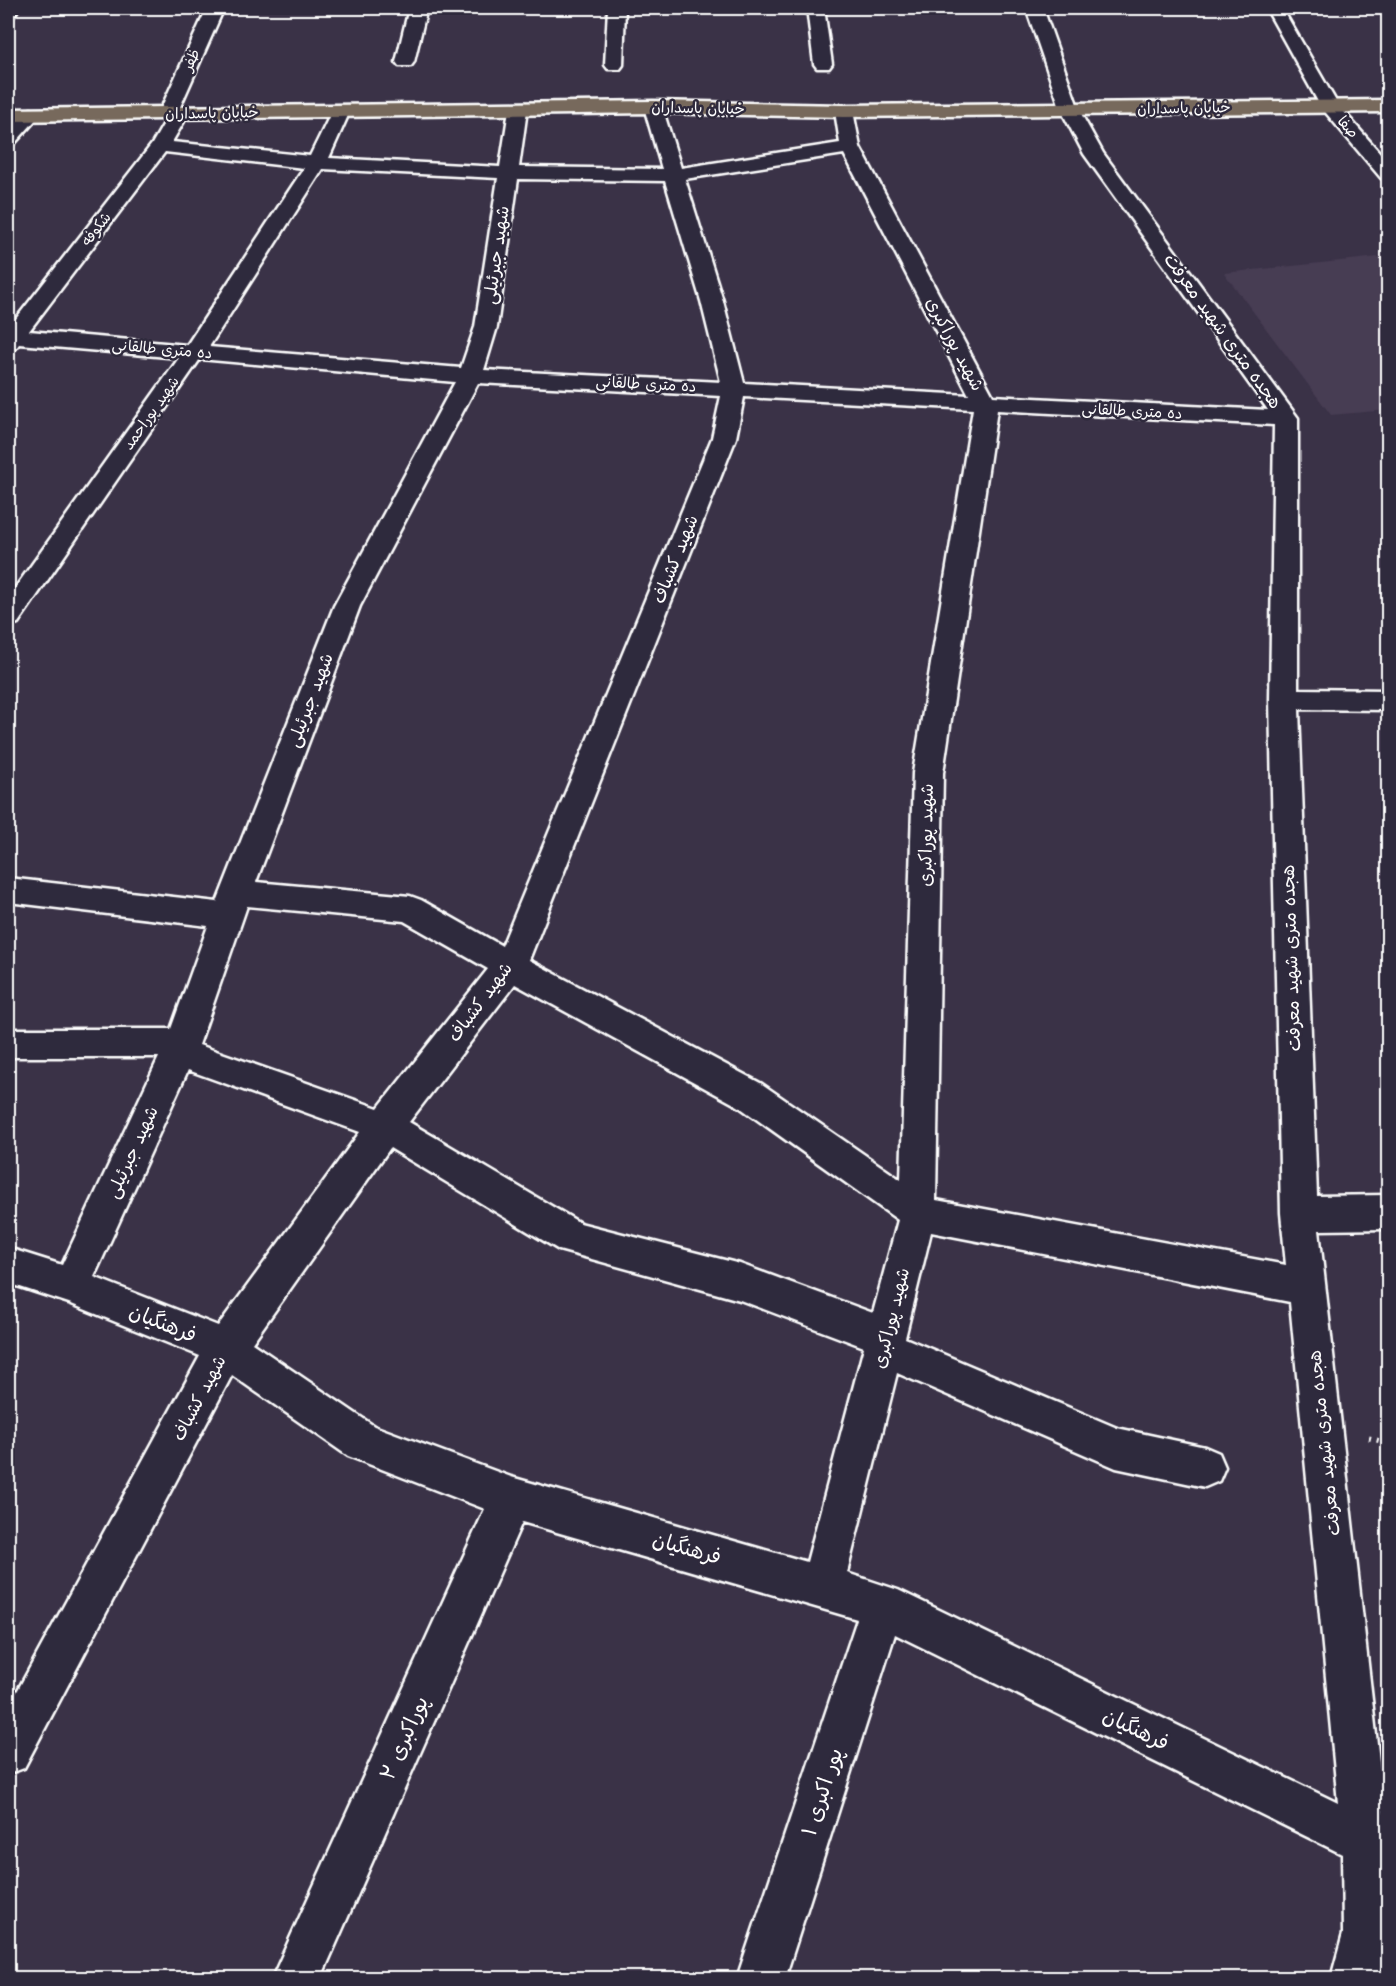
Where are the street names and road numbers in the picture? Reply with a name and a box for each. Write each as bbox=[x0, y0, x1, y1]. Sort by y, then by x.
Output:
street label: ظفر bbox=[177, 46, 205, 76]
street label: خیابان پاسداران bbox=[651, 97, 745, 119]
street label: خیابان پاسداران bbox=[1137, 97, 1231, 119]
street label: خیابان پاسداران bbox=[165, 102, 259, 124]
street label: صفا bbox=[1333, 112, 1363, 142]
street label: شهید جبرئیلی bbox=[477, 204, 515, 306]
street label: شکوفه bbox=[76, 208, 116, 250]
street label: هجده متری شهید معرفت bbox=[1158, 248, 1288, 414]
street label: شهید پوراکبری bbox=[920, 293, 990, 395]
street label: ده متری طالقانی bbox=[111, 335, 213, 363]
street label: ده متری طالقانی bbox=[595, 371, 697, 397]
street label: شهید پوراحمد bbox=[118, 372, 184, 454]
street label: ده متری طالقانی bbox=[1081, 398, 1183, 424]
street label: شهید کشباف bbox=[646, 511, 704, 607]
street label: شهید جبرئیلی bbox=[281, 649, 339, 751]
street label: شهید پوراکبری bbox=[913, 783, 939, 887]
street label: هجده متری شهید معرفت bbox=[1276, 864, 1306, 1052]
street label: شهید کشباف bbox=[442, 957, 518, 1047]
street label: شهید جبرئیلی bbox=[100, 1102, 164, 1202]
street label: شهید پوراکبری bbox=[867, 1265, 915, 1371]
street label: فرهنگیان bbox=[125, 1297, 201, 1349]
street label: هجده متری شهید معرفت bbox=[1302, 1349, 1346, 1537]
street label: شهید کشباف bbox=[166, 1351, 232, 1445]
street label: فرهنگیان bbox=[649, 1525, 725, 1571]
street label: پوراکبری ۲ bbox=[373, 1692, 435, 1784]
street label: فرهنگیان bbox=[1098, 1701, 1174, 1757]
street label: پور اکبری ۱ bbox=[795, 1745, 849, 1839]

